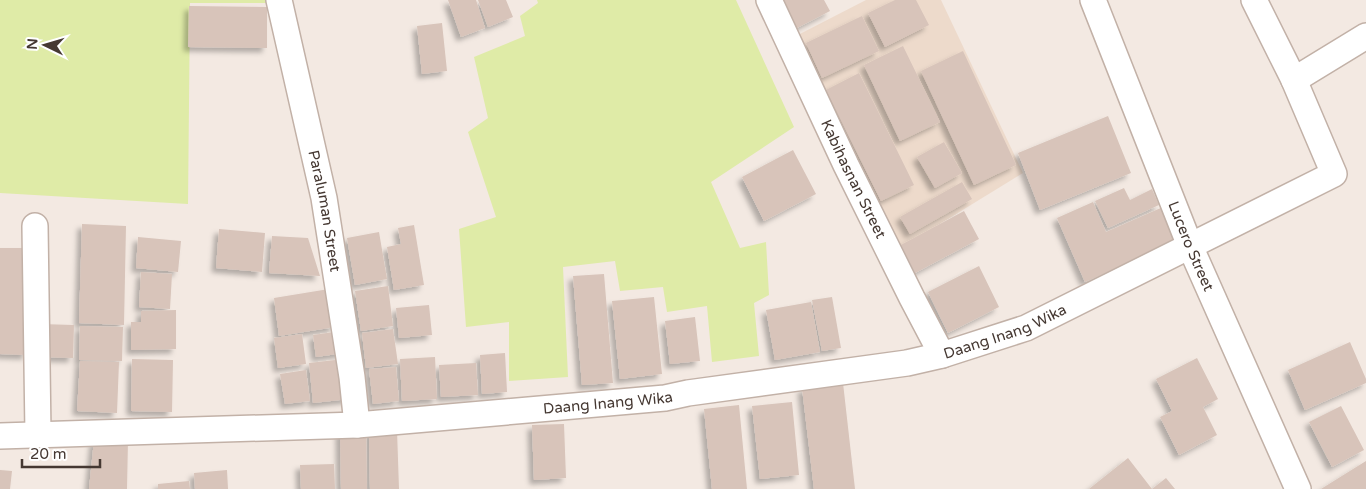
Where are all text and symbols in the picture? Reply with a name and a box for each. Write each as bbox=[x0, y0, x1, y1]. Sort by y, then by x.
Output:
north arrow bbox=[20, 20, 70, 70]
text: N bbox=[24, 38, 42, 50]
street label: Kabihasnan Street bbox=[817, 117, 890, 242]
street label: Paraluman Street bbox=[304, 148, 344, 273]
street label: Lucero Street bbox=[1164, 199, 1218, 294]
street label: Daang Inang Wika bbox=[941, 300, 1069, 363]
street label: Daang Inang Wika bbox=[542, 388, 674, 418]
scale bar bbox=[22, 436, 100, 468]
text: 20 m bbox=[30, 445, 67, 463]

